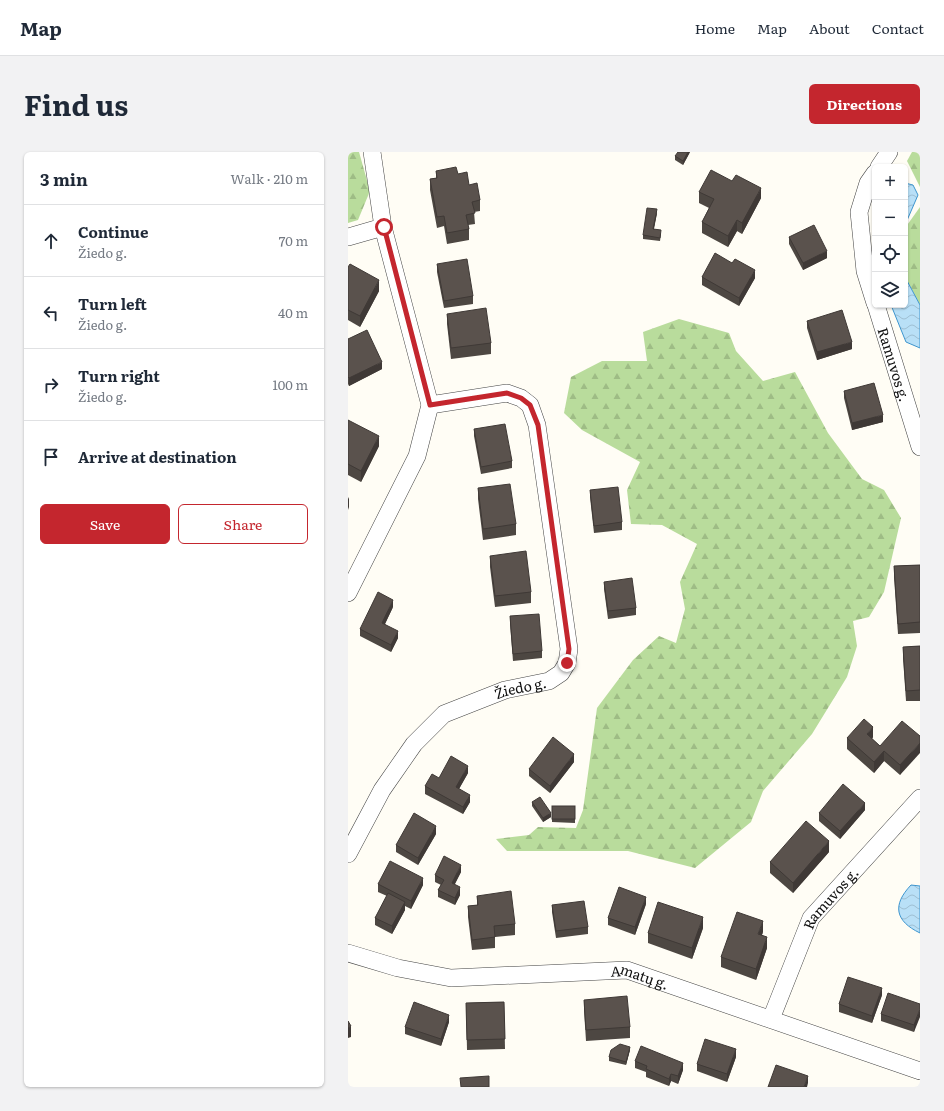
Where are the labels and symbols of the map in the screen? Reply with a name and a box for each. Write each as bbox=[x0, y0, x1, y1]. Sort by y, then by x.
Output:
route start bbox=[375, 218, 393, 236]
street label: Ramuvos g. bbox=[873, 325, 915, 404]
route end bbox=[558, 654, 576, 672]
street label: Žiedo g. bbox=[491, 672, 548, 703]
street label: Ramuvos g. bbox=[798, 863, 863, 932]
street label: Amatų g. bbox=[610, 958, 672, 994]

